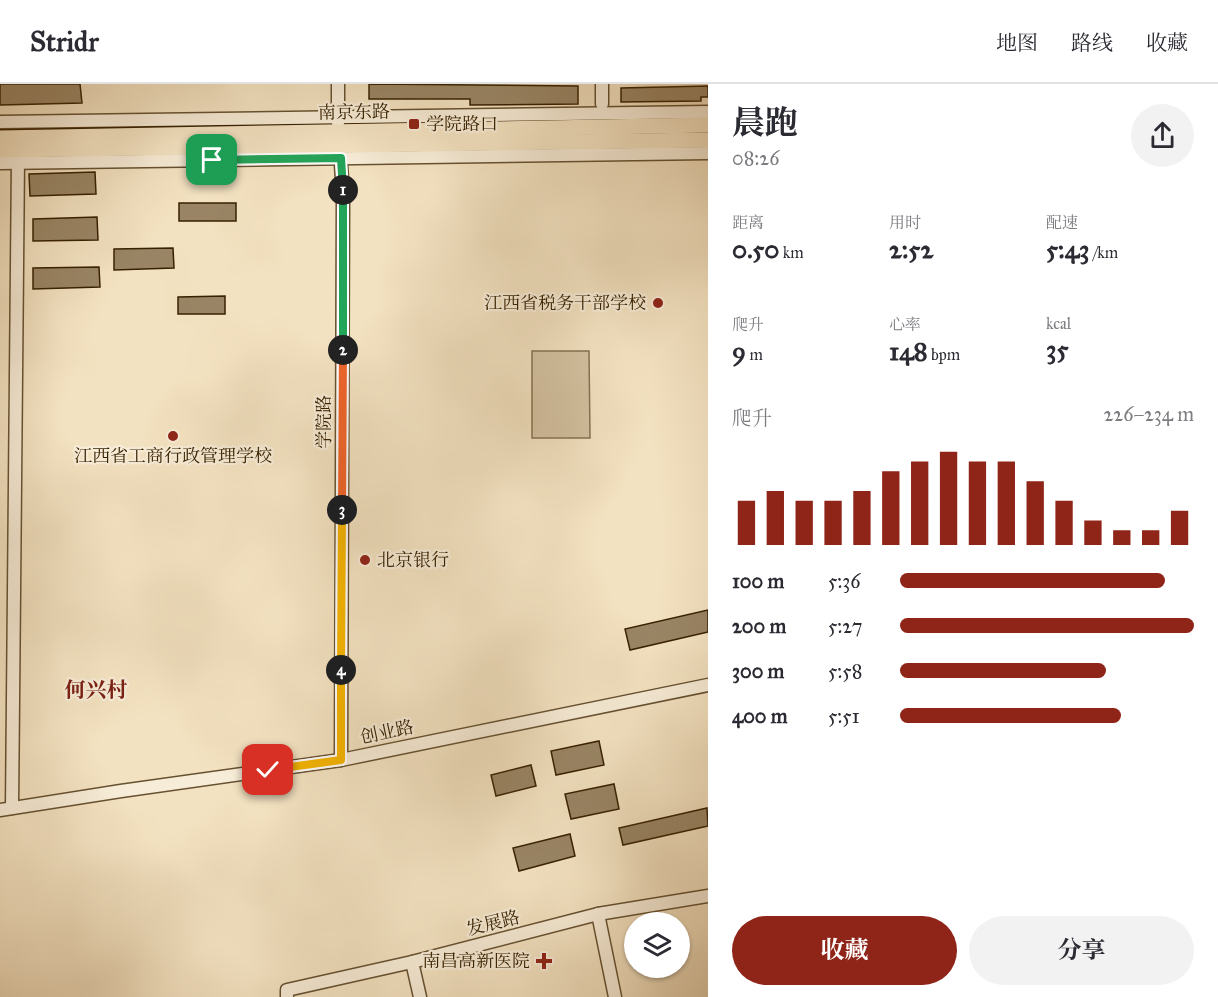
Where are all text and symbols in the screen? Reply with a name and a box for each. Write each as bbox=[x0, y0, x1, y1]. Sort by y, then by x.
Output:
text: Stridr bbox=[30, 24, 99, 59]
text: 地图 bbox=[996, 30, 1038, 56]
text: 路线 bbox=[1071, 30, 1113, 56]
text: 收藏 bbox=[1146, 30, 1188, 56]
street label: 南京东路 bbox=[318, 100, 390, 124]
text: 晨跑 bbox=[732, 103, 798, 143]
button: share bbox=[1131, 104, 1194, 167]
place label: 学院路口 bbox=[426, 113, 498, 135]
marker: 学院路口 bbox=[407, 117, 421, 131]
pin bbox=[186, 134, 237, 185]
icon: arrive bbox=[195, 143, 228, 176]
text: 08:26 bbox=[732, 146, 779, 170]
pin: 1 bbox=[328, 175, 358, 205]
text: 1 bbox=[340, 180, 346, 199]
text: 距离 bbox=[732, 213, 764, 232]
text: 用时 bbox=[889, 213, 921, 232]
text: 配速 bbox=[1046, 213, 1078, 232]
text: 0.50 bbox=[732, 233, 779, 265]
text: 2:52 bbox=[889, 233, 933, 265]
text: 5:43 bbox=[1046, 233, 1090, 265]
text: km bbox=[779, 243, 804, 262]
text: /km bbox=[1090, 243, 1118, 262]
place label: 江西省税务干部学校 bbox=[484, 292, 646, 314]
marker: 江西省税务干部学校 bbox=[651, 296, 665, 310]
text: kcal bbox=[1046, 314, 1071, 333]
text: 爬升 bbox=[732, 315, 764, 334]
text: 心率 bbox=[889, 315, 921, 334]
text: 35 bbox=[1046, 333, 1068, 365]
pin: 2 bbox=[328, 335, 358, 365]
text: 9 bbox=[732, 335, 746, 367]
text: 148 bbox=[889, 335, 928, 367]
text: 2 bbox=[339, 340, 347, 359]
text: m bbox=[746, 345, 763, 364]
text: bpm bbox=[928, 345, 960, 364]
street label: 学院路 bbox=[313, 395, 335, 449]
text: 226–234 m bbox=[1104, 402, 1194, 426]
text: 爬升 bbox=[732, 406, 772, 430]
marker: 江西省工商行政管理学校 bbox=[166, 429, 180, 443]
place label: 江西省工商行政管理学校 bbox=[74, 445, 272, 467]
pin: 3 bbox=[327, 495, 357, 525]
text: 3 bbox=[339, 500, 345, 519]
place label: 北京银行 bbox=[377, 549, 449, 571]
marker: 北京银行 bbox=[358, 553, 372, 567]
text: 100 m bbox=[732, 569, 784, 593]
text: 5:36 bbox=[828, 569, 861, 593]
text: 200 m bbox=[732, 614, 786, 638]
text: 5:27 bbox=[828, 614, 862, 638]
pin: 4 bbox=[326, 655, 356, 685]
text: 300 m bbox=[732, 659, 784, 683]
text: 5:58 bbox=[828, 659, 862, 683]
text: 4 bbox=[337, 660, 345, 679]
district label: 何兴村 bbox=[65, 677, 128, 703]
text: 400 m bbox=[732, 704, 788, 728]
text: 5:51 bbox=[828, 704, 860, 728]
street label: 创业路 bbox=[358, 716, 416, 748]
pin bbox=[242, 744, 293, 795]
icon: check bbox=[251, 753, 284, 786]
street label: 发展路 bbox=[464, 906, 522, 940]
map controls bbox=[624, 912, 690, 978]
button: layers bbox=[624, 912, 690, 978]
button: 收藏 bbox=[732, 916, 957, 985]
button: 分享 bbox=[969, 916, 1194, 985]
place label: 南昌高新医院 bbox=[422, 950, 530, 972]
marker: 南昌高新医院 bbox=[535, 952, 553, 970]

